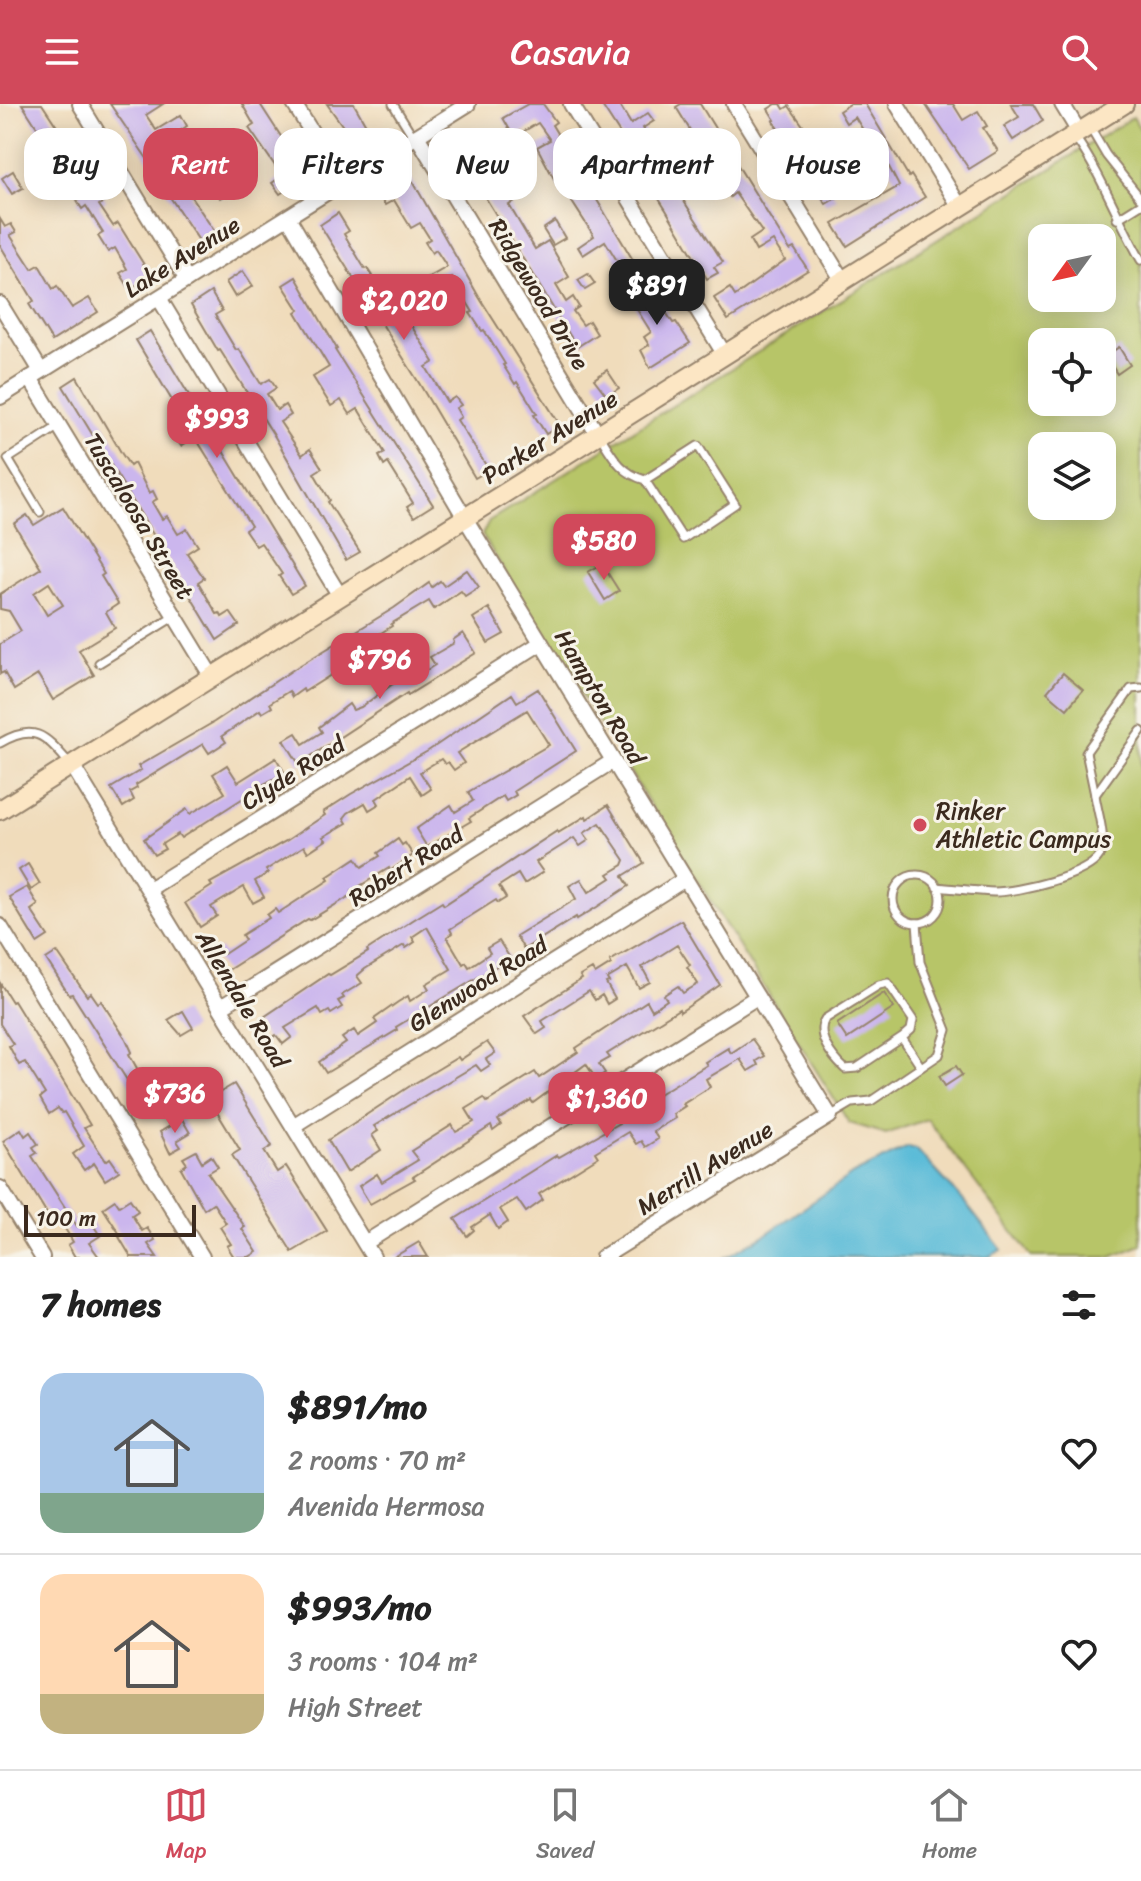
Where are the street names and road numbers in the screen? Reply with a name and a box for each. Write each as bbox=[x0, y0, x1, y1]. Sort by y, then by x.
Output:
street label: Lake Avenue bbox=[115, 204, 249, 310]
street label: Ridgewood Drive bbox=[477, 210, 601, 379]
street label: Parker Avenue bbox=[473, 378, 627, 496]
street label: Tuscaloosa Street bbox=[72, 424, 206, 608]
street label: Hampton Road bbox=[543, 621, 658, 774]
street label: Clyde Road bbox=[232, 723, 356, 822]
street label: Robert Road bbox=[340, 813, 474, 918]
street label: Allendale Road bbox=[183, 921, 301, 1078]
street label: Glenwood Road bbox=[400, 924, 557, 1044]
street label: Merrill Avenue bbox=[628, 1109, 782, 1227]

